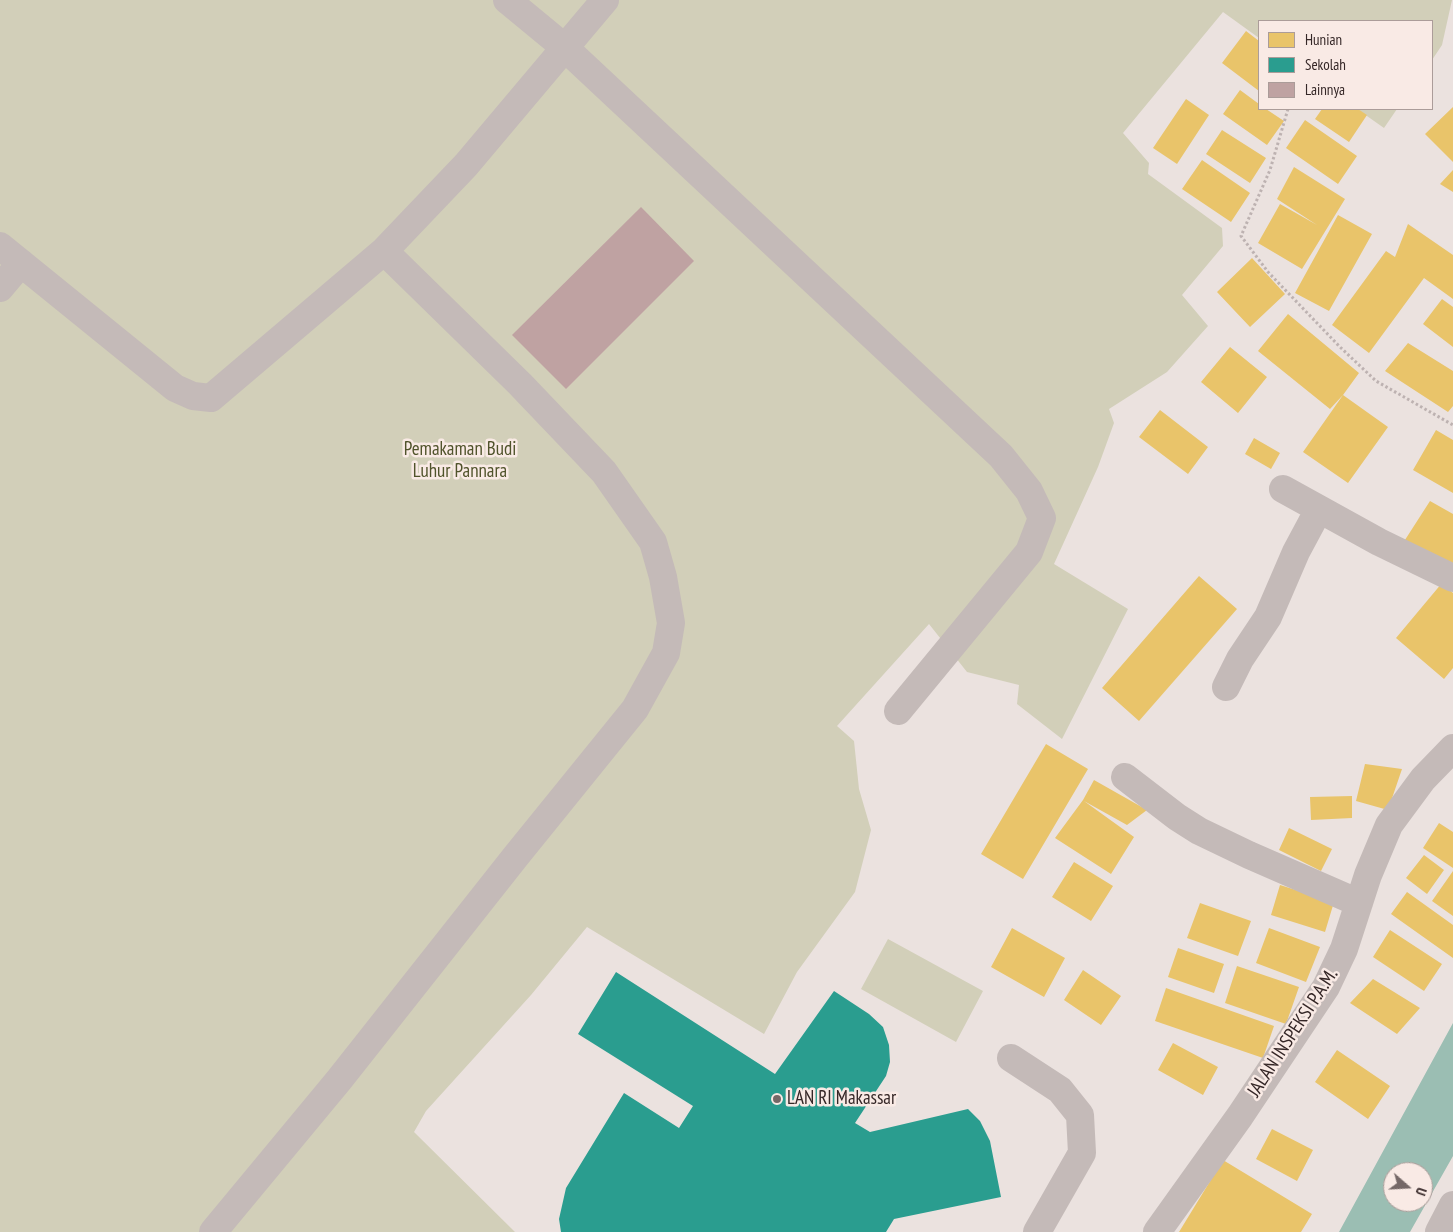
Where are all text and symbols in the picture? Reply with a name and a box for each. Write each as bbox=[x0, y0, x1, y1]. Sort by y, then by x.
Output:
legend bbox=[1258, 20, 1433, 110]
text: Hunian bbox=[1305, 30, 1342, 49]
text: Sekolah bbox=[1305, 55, 1346, 74]
text: Lainnya bbox=[1305, 80, 1345, 99]
park label: Pemakaman Budi Luhur Pannara bbox=[404, 439, 516, 483]
street label: JALAN INSPEKSI P.A.M. bbox=[1243, 965, 1343, 1101]
place label: LAN RI Makassar bbox=[787, 1088, 896, 1110]
marker: LAN RI Makassar bbox=[771, 1093, 783, 1105]
north arrow bbox=[1383, 1162, 1433, 1212]
text: U bbox=[1412, 1185, 1431, 1198]

